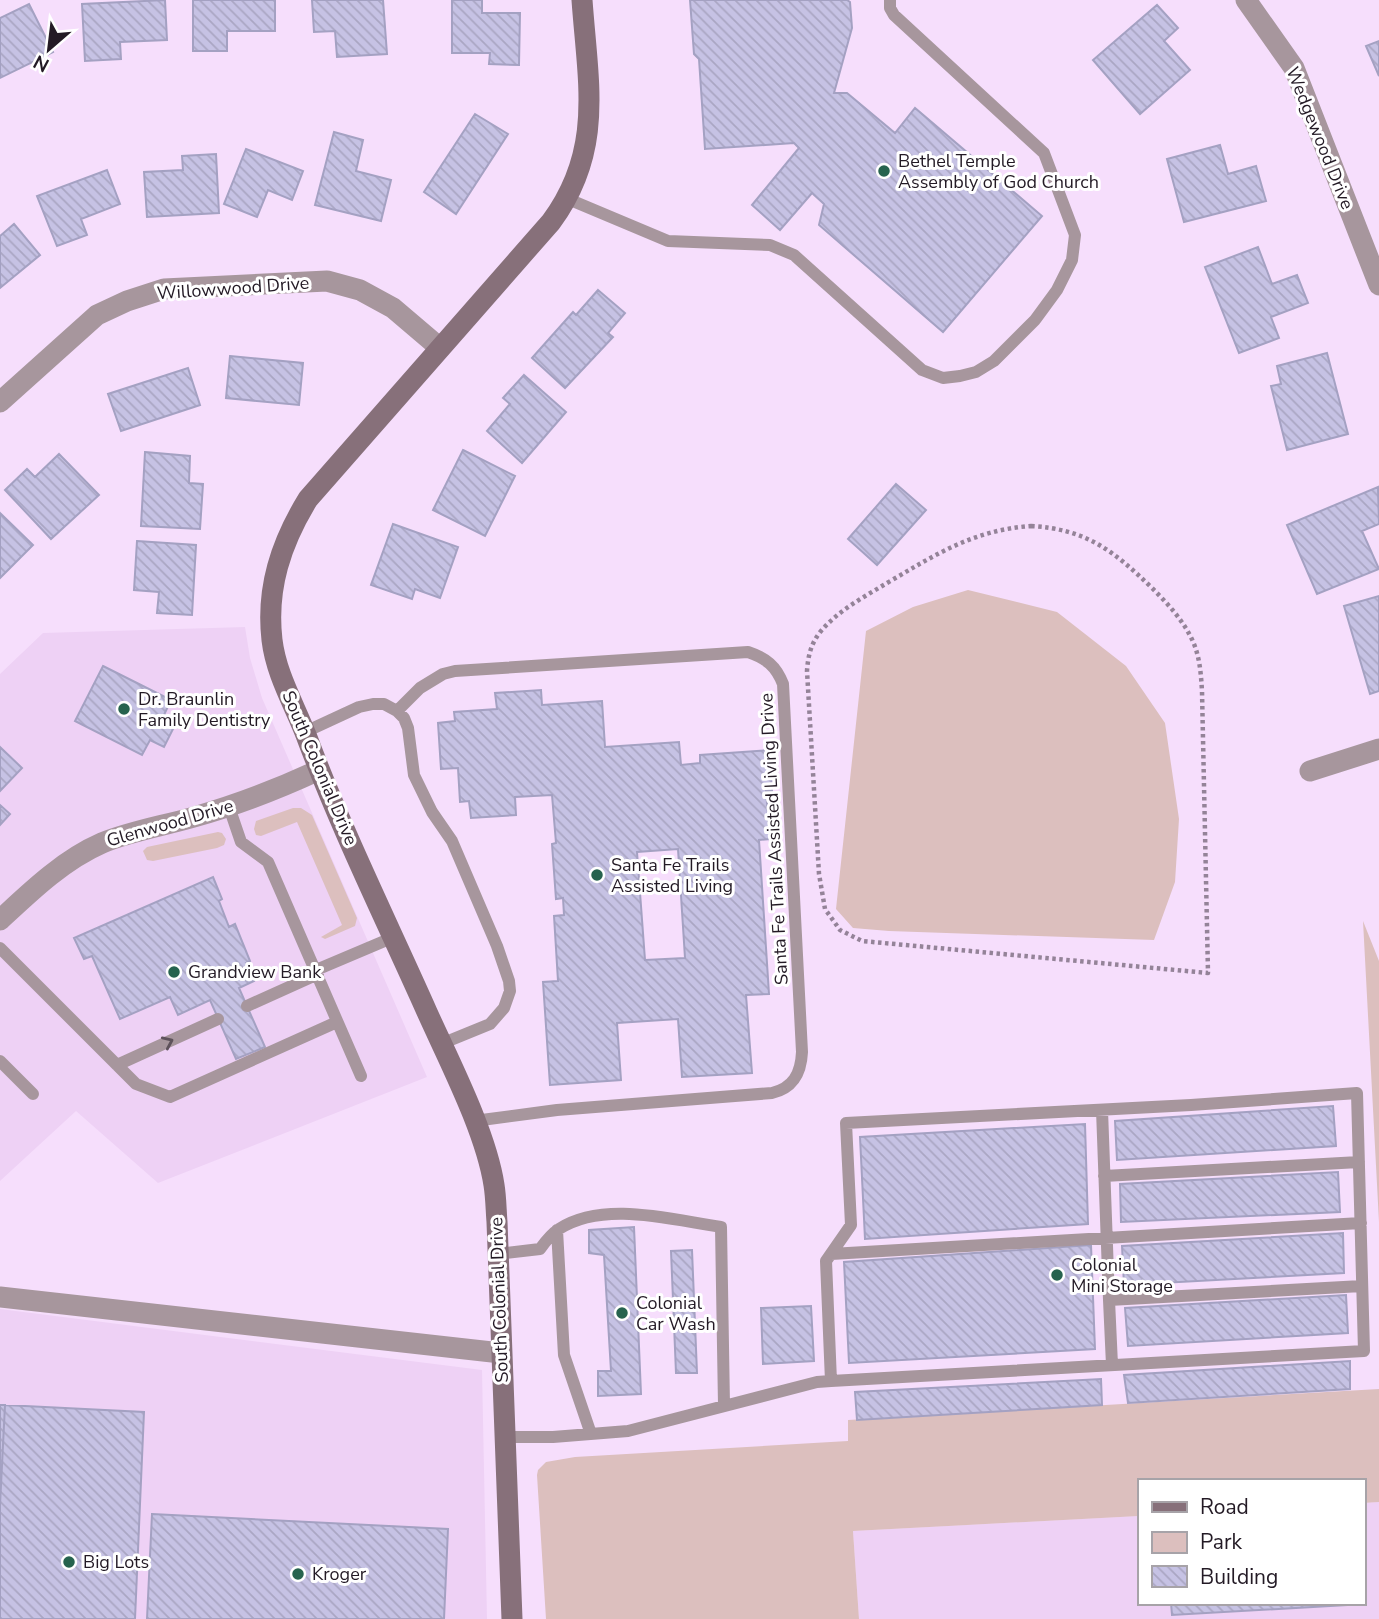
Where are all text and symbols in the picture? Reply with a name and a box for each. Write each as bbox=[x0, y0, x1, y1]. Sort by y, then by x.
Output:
north arrow bbox=[14, 14, 84, 84]
text: N bbox=[29, 48, 54, 78]
street label: Wedgewood Drive bbox=[1280, 63, 1360, 213]
place label: Bethel Temple Assembly of God Church bbox=[898, 149, 1099, 194]
marker: Bethel Temple Assembly of God Church bbox=[876, 163, 892, 179]
street label: Willowwood Drive bbox=[156, 271, 310, 305]
place label: Dr. Braunlin Family Dentistry bbox=[138, 687, 271, 732]
street label: South Colonial Drive bbox=[277, 687, 363, 849]
street label: Santa Fe Trails Assisted Living Drive bbox=[754, 692, 794, 986]
marker: Dr. Braunlin Family Dentistry bbox=[116, 701, 132, 717]
street label: Glenwood Drive bbox=[104, 793, 236, 853]
place label: Santa Fe Trails Assisted Living bbox=[611, 853, 733, 898]
marker: Santa Fe Trails Assisted Living bbox=[589, 867, 605, 883]
place label: Grandview Bank bbox=[188, 960, 322, 984]
marker: Grandview Bank bbox=[166, 964, 182, 980]
one-way arrow bbox=[161, 1036, 173, 1050]
street label: South Colonial Drive bbox=[484, 1217, 514, 1383]
place label: Colonial Mini Storage bbox=[1071, 1253, 1173, 1298]
marker: Colonial Mini Storage bbox=[1049, 1267, 1065, 1283]
place label: Colonial Car Wash bbox=[636, 1291, 716, 1336]
marker: Colonial Car Wash bbox=[614, 1305, 630, 1321]
legend bbox=[1138, 1479, 1365, 1605]
text: Road bbox=[1200, 1493, 1249, 1521]
text: Park bbox=[1200, 1528, 1242, 1556]
place label: Big Lots bbox=[83, 1550, 149, 1574]
marker: Big Lots bbox=[61, 1554, 77, 1570]
place label: Kroger bbox=[312, 1562, 367, 1586]
text: Building bbox=[1200, 1563, 1278, 1591]
marker: Kroger bbox=[290, 1566, 306, 1582]

